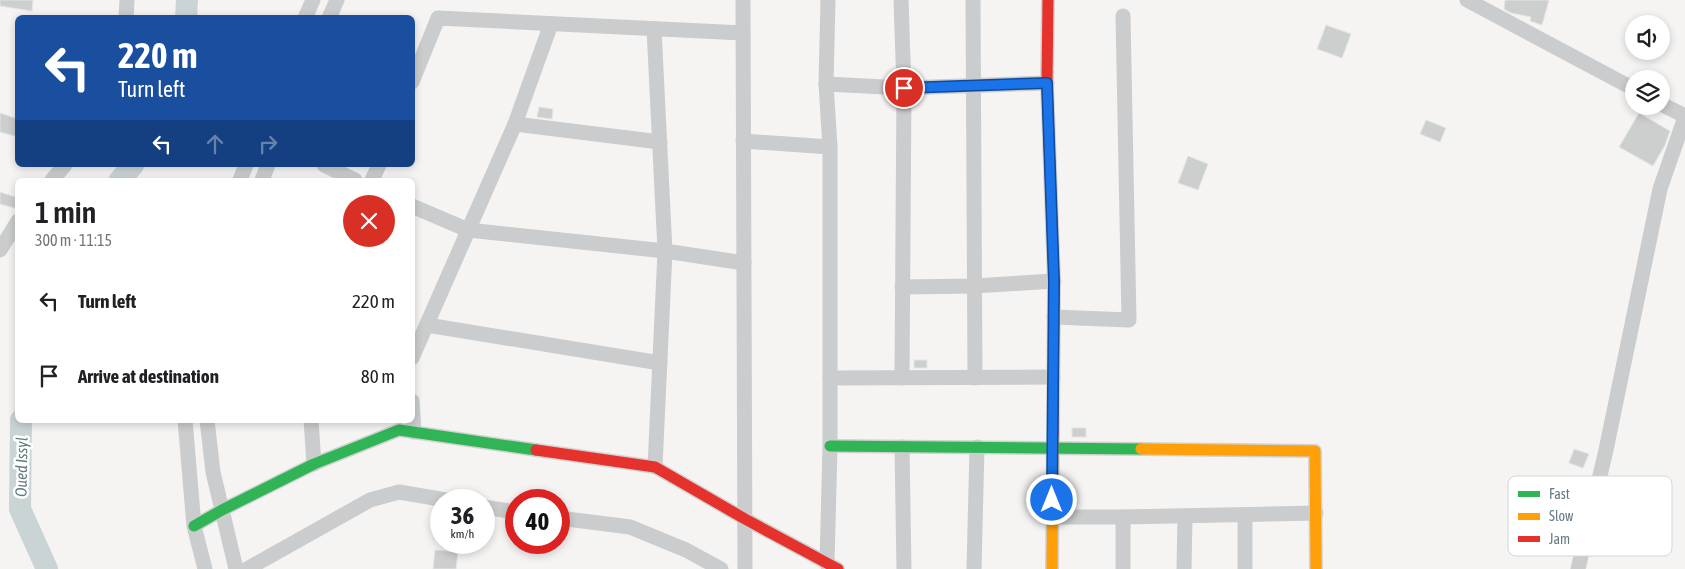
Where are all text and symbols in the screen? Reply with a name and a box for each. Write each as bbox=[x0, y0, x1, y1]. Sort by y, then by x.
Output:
map controls bbox=[1625, 15, 1670, 115]
button: sound bbox=[1625, 15, 1670, 60]
icon: left bbox=[35, 35, 100, 100]
text: 220 m bbox=[118, 35, 197, 75]
pin bbox=[883, 67, 925, 109]
button: layers bbox=[1625, 70, 1670, 115]
icon: arrive bbox=[890, 74, 918, 102]
text: Turn left bbox=[118, 76, 185, 102]
icon: left bbox=[148, 130, 176, 158]
icon: ahead bbox=[201, 130, 229, 158]
icon: right bbox=[254, 130, 282, 158]
text: 1 min bbox=[35, 195, 96, 229]
button: close bbox=[343, 195, 395, 247]
text: 300 m · 11:15 bbox=[35, 231, 112, 249]
icon: left bbox=[35, 287, 63, 315]
text: Turn left bbox=[78, 290, 136, 312]
text: 220 m bbox=[352, 290, 395, 312]
icon: arrive bbox=[35, 362, 63, 390]
text: Arrive at destination bbox=[78, 365, 219, 387]
text: 80 m bbox=[361, 365, 395, 387]
water label: Oued Issyl bbox=[11, 437, 32, 497]
position arrow bbox=[1025, 473, 1077, 525]
legend bbox=[1508, 476, 1672, 556]
text: Fast bbox=[1549, 486, 1570, 502]
speed limit sign: 40 bbox=[505, 489, 570, 554]
text: 36 bbox=[451, 501, 474, 529]
text: Slow bbox=[1549, 508, 1574, 524]
text: km/h bbox=[451, 527, 474, 541]
text: Jam bbox=[1549, 531, 1570, 547]

